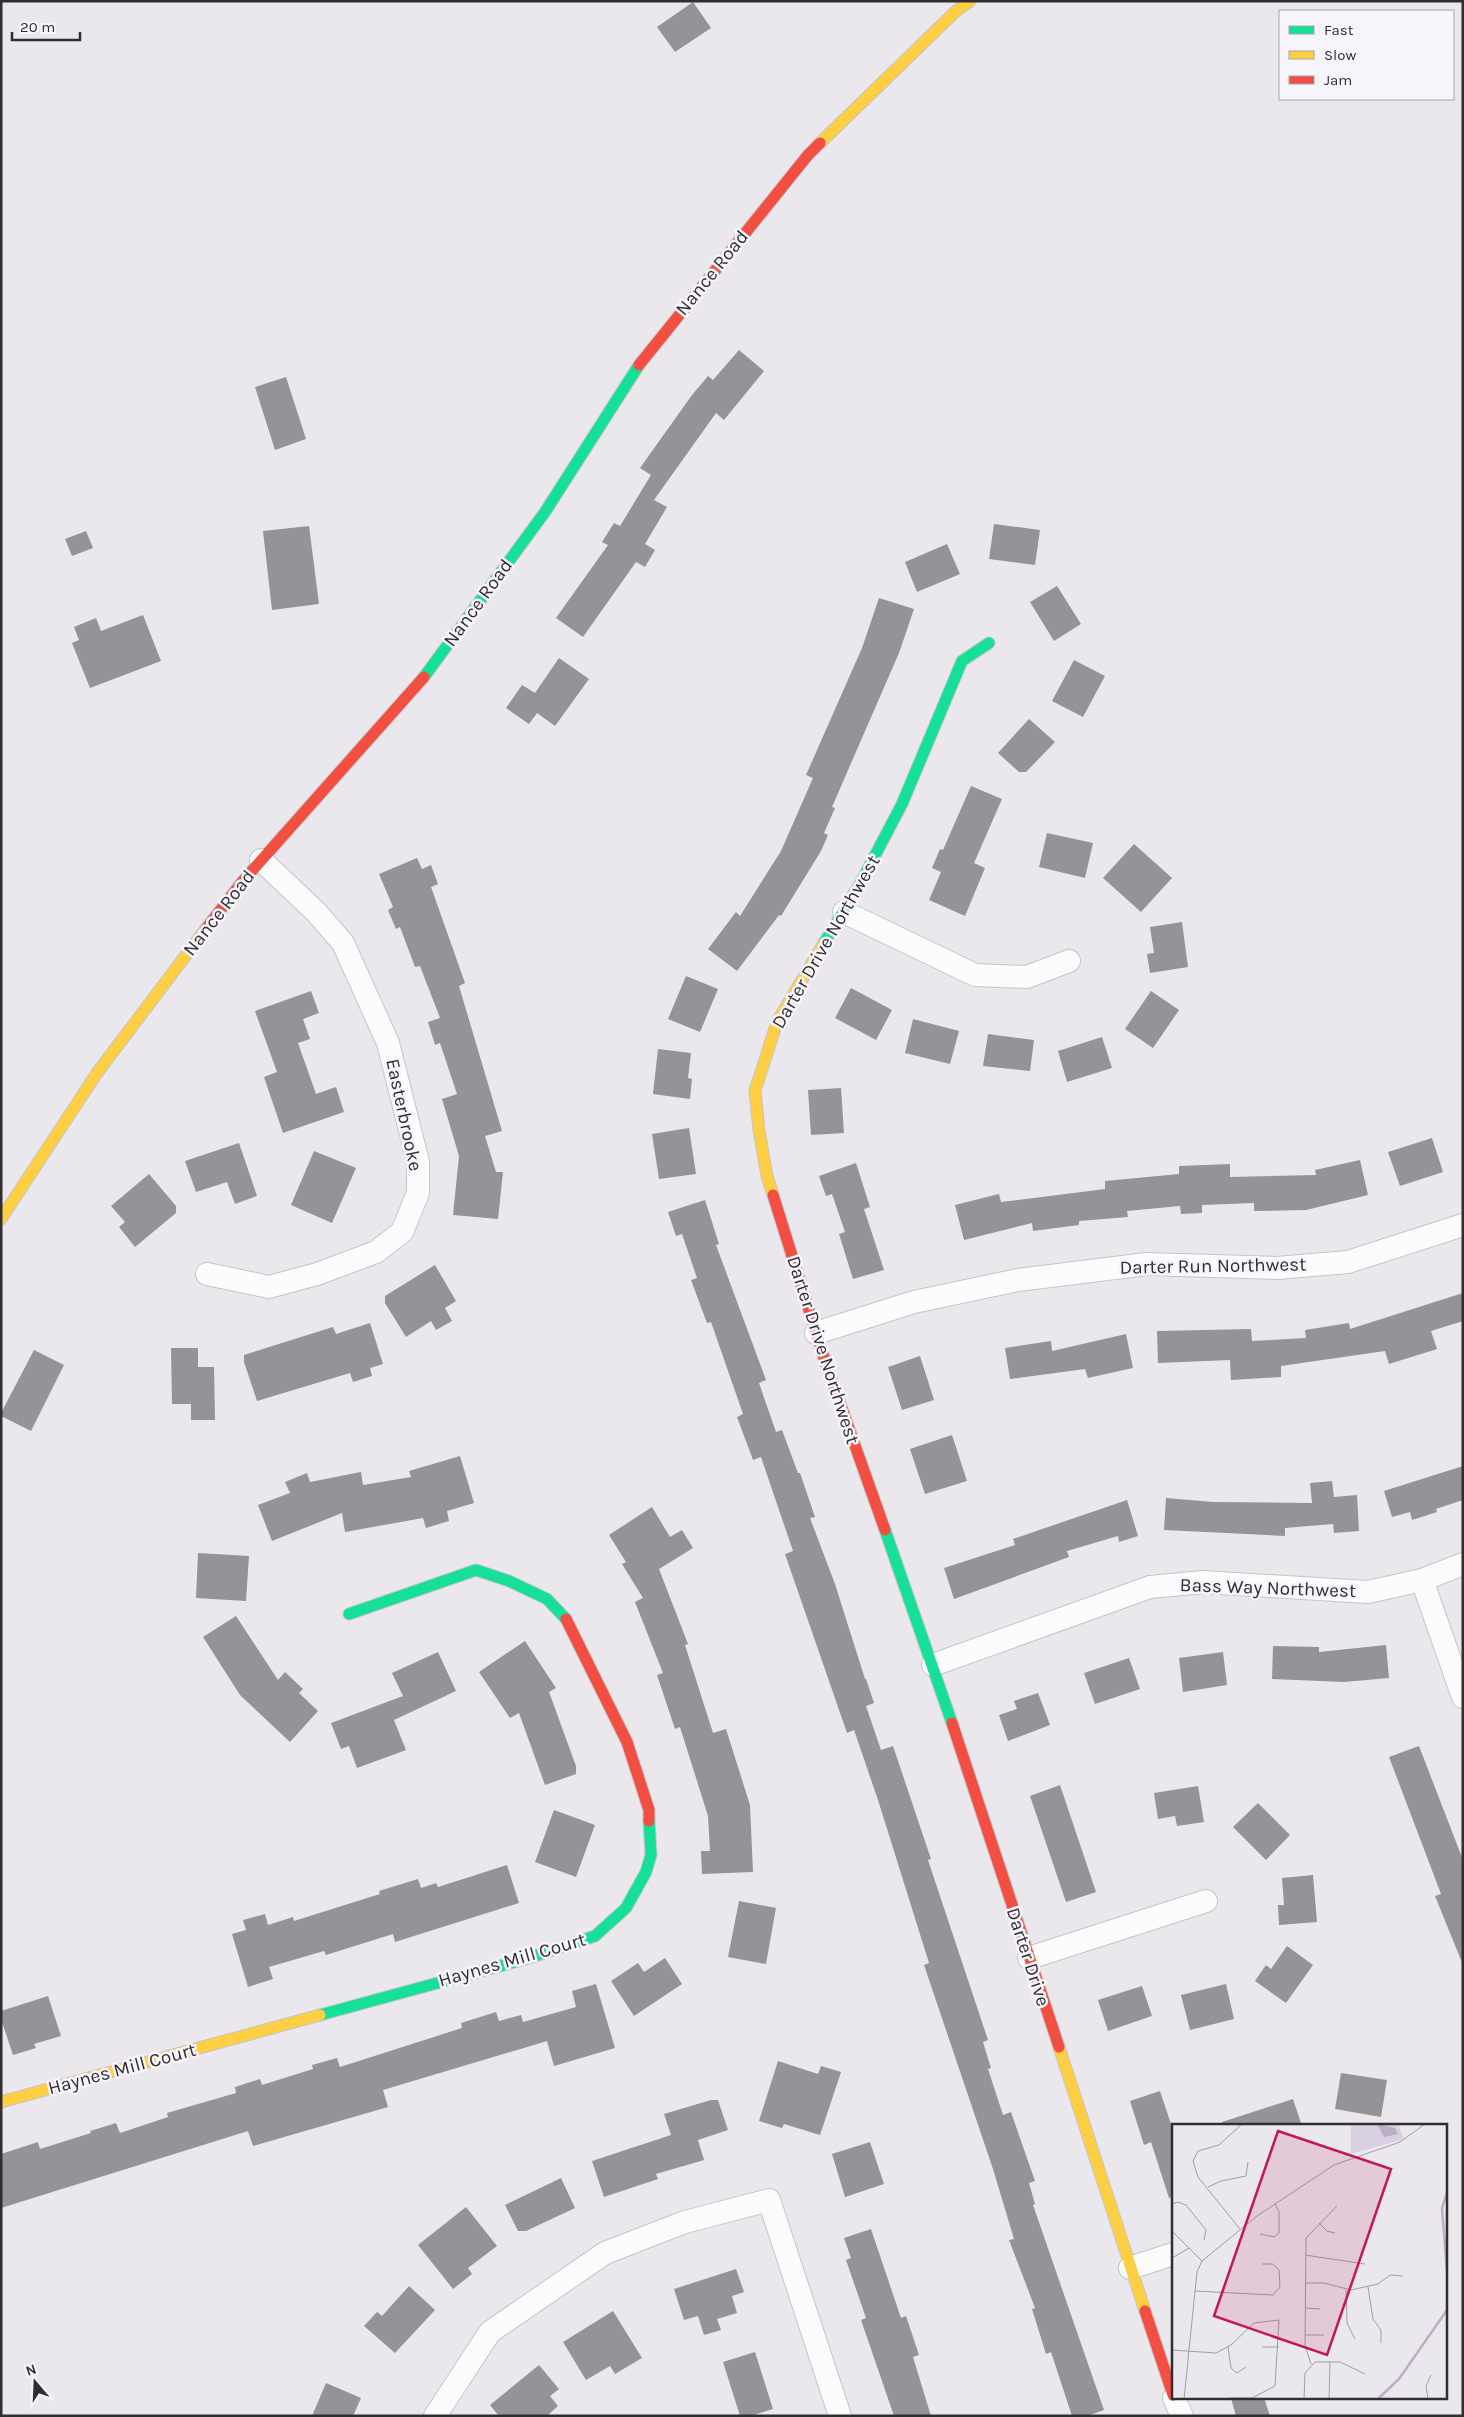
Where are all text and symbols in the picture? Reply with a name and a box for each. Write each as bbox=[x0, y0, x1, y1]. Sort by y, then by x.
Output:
scale bar bbox=[12, 10, 80, 42]
legend bbox=[1279, 10, 1454, 100]
text: 20 m bbox=[20, 18, 55, 36]
text: Fast bbox=[1324, 21, 1354, 39]
text: Slow bbox=[1324, 46, 1356, 64]
text: Jam bbox=[1324, 71, 1352, 89]
street label: Nance Road bbox=[671, 226, 753, 320]
street label: Nance Road bbox=[439, 555, 517, 651]
street label: Darter Drive Northwest bbox=[767, 851, 885, 1033]
street label: Nance Road bbox=[179, 866, 259, 960]
street label: Easterbrooke bbox=[381, 1057, 427, 1173]
street label: Darter Drive Northwest bbox=[782, 1253, 864, 1447]
street label: Darter Run Northwest bbox=[1119, 1253, 1307, 1279]
street label: Bass Way Northwest bbox=[1179, 1574, 1357, 1602]
street label: Darter Drive bbox=[1002, 1905, 1054, 2009]
street label: Haynes Mill Court bbox=[436, 1928, 588, 1992]
street label: Haynes Mill Court bbox=[46, 2039, 198, 2099]
inset map bbox=[1172, 2124, 1446, 2400]
north arrow bbox=[10, 2357, 60, 2407]
text: N bbox=[23, 2361, 38, 2380]

